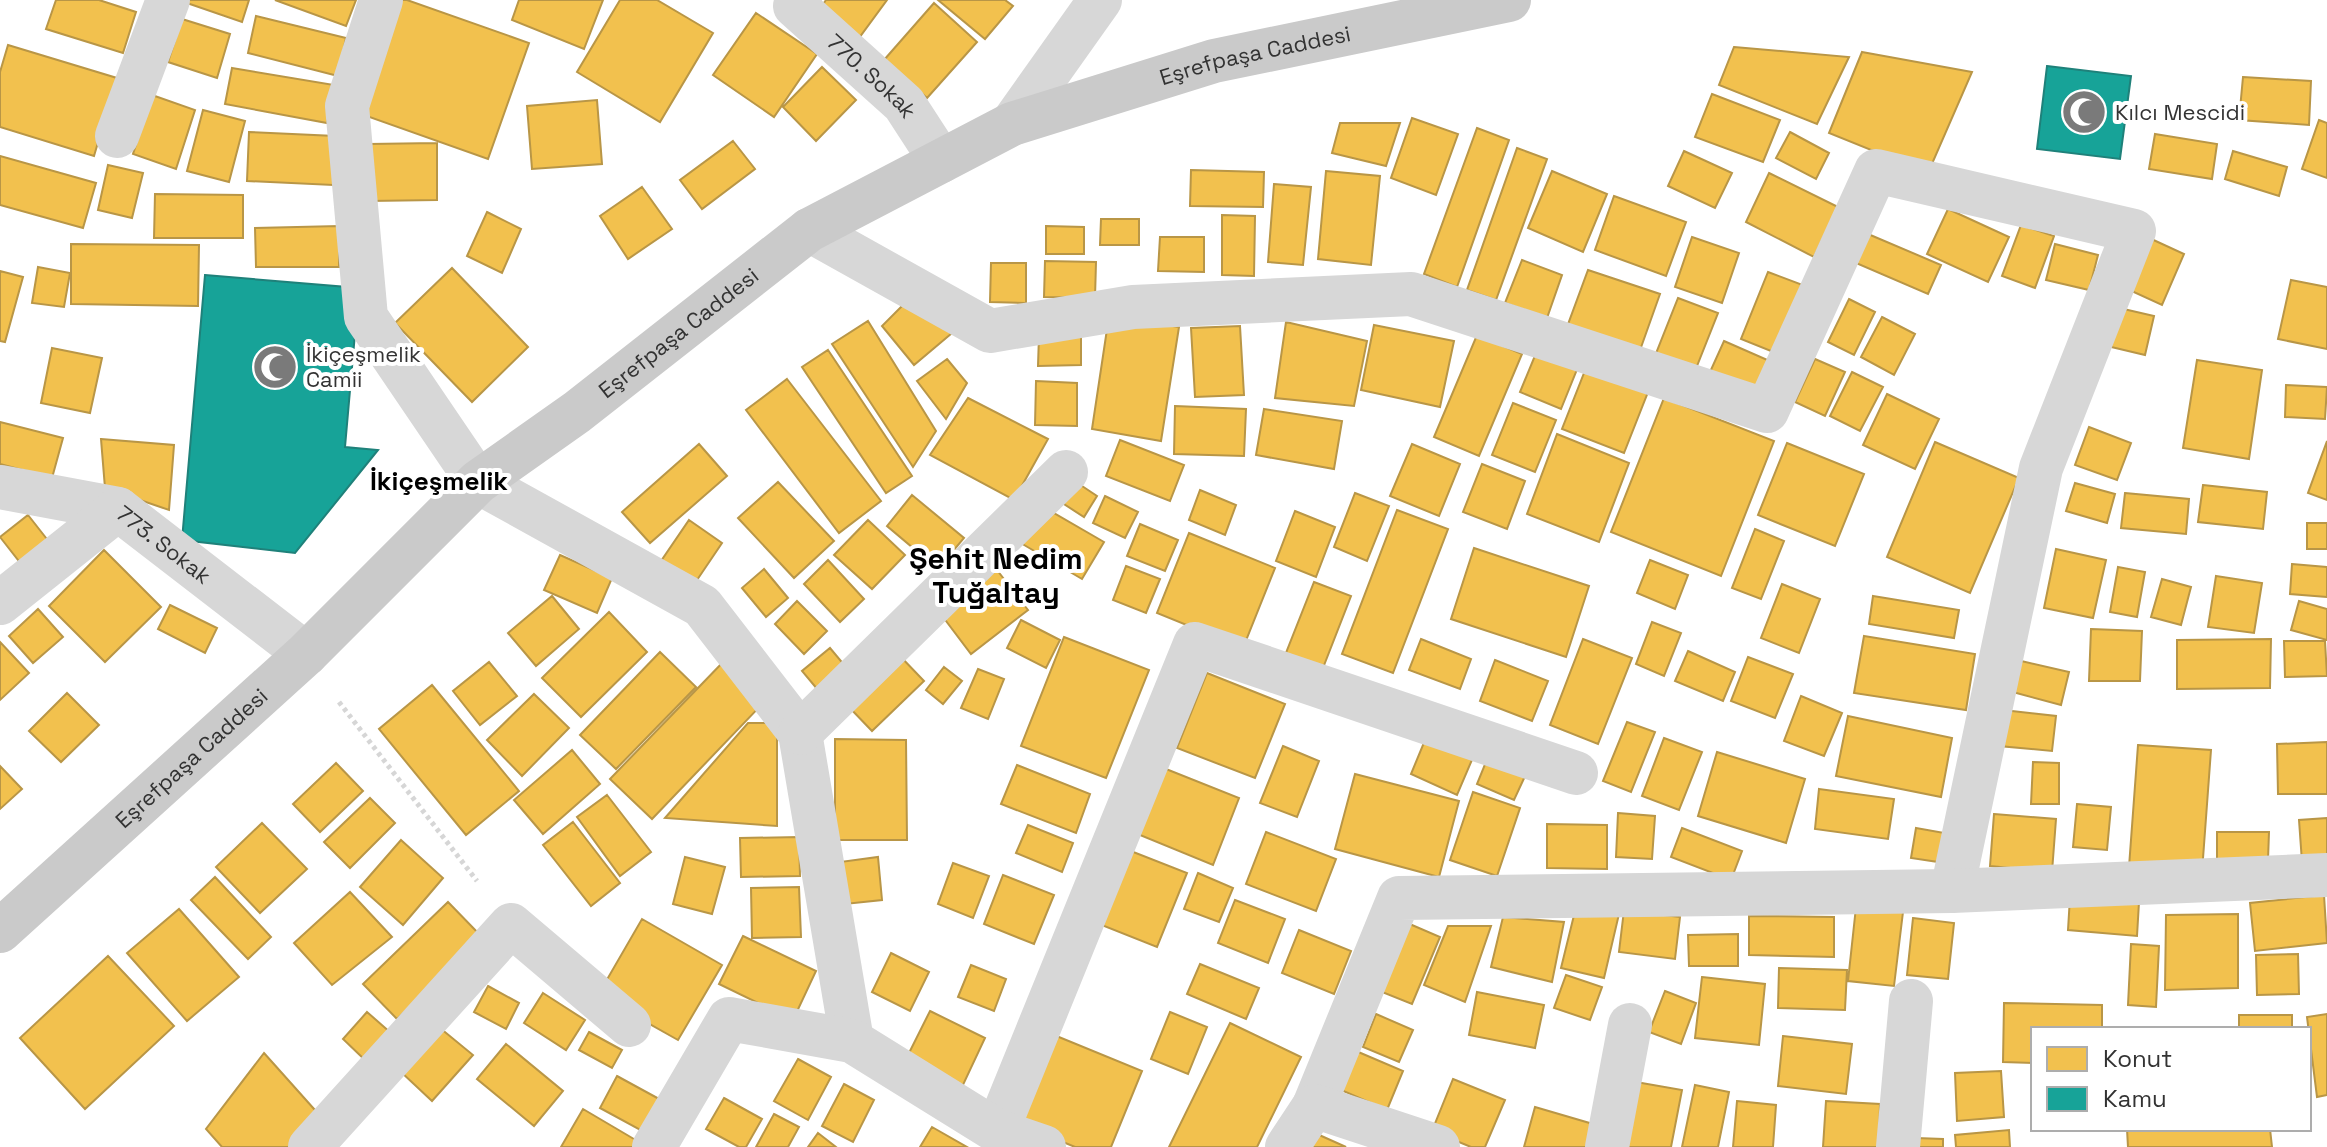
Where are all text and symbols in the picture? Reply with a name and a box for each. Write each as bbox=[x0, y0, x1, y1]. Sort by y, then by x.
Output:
street label: Eşrefpaşa Caddesi bbox=[1156, 19, 1353, 91]
street label: 770. Sokak bbox=[821, 28, 923, 123]
mosque icon: Kılcı Mescidi bbox=[2060, 88, 2108, 136]
place label: Kılcı Mescidi bbox=[2115, 98, 2245, 126]
street label: Eşrefpaşa Caddesi bbox=[593, 261, 764, 404]
place label: İkiçeşmelik Camii bbox=[306, 340, 421, 393]
mosque icon: İkiçeşmelik Camii bbox=[251, 343, 299, 391]
district label: İkiçeşmelik bbox=[370, 464, 508, 498]
street label: 773. Sokak bbox=[111, 499, 217, 590]
district label: Şehit Nedim Tuğaltay bbox=[909, 539, 1083, 612]
street label: Eşrefpaşa Caddesi bbox=[109, 682, 273, 834]
legend bbox=[2031, 1027, 2311, 1131]
text: Konut bbox=[2103, 1043, 2172, 1074]
text: Kamu bbox=[2103, 1083, 2167, 1114]

